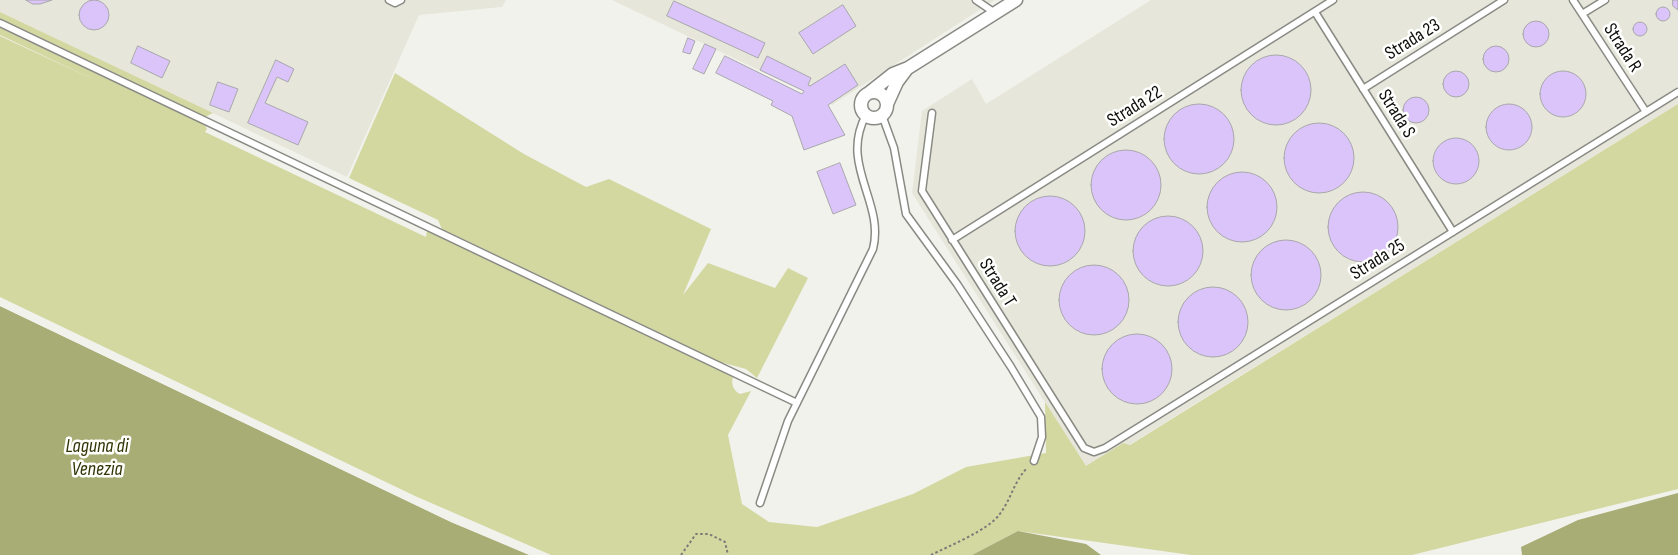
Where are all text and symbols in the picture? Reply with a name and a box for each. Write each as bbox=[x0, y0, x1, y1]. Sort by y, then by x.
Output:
street label: Strada 23 bbox=[1381, 14, 1445, 66]
street label: Strada R bbox=[1598, 19, 1646, 77]
street label: Strada 22 bbox=[1103, 81, 1167, 133]
street label: Strada S bbox=[1372, 86, 1420, 142]
street label: Strada 25 bbox=[1346, 234, 1410, 286]
street label: Strada T bbox=[973, 255, 1021, 311]
water label: Laguna di Venezia bbox=[66, 435, 128, 482]

